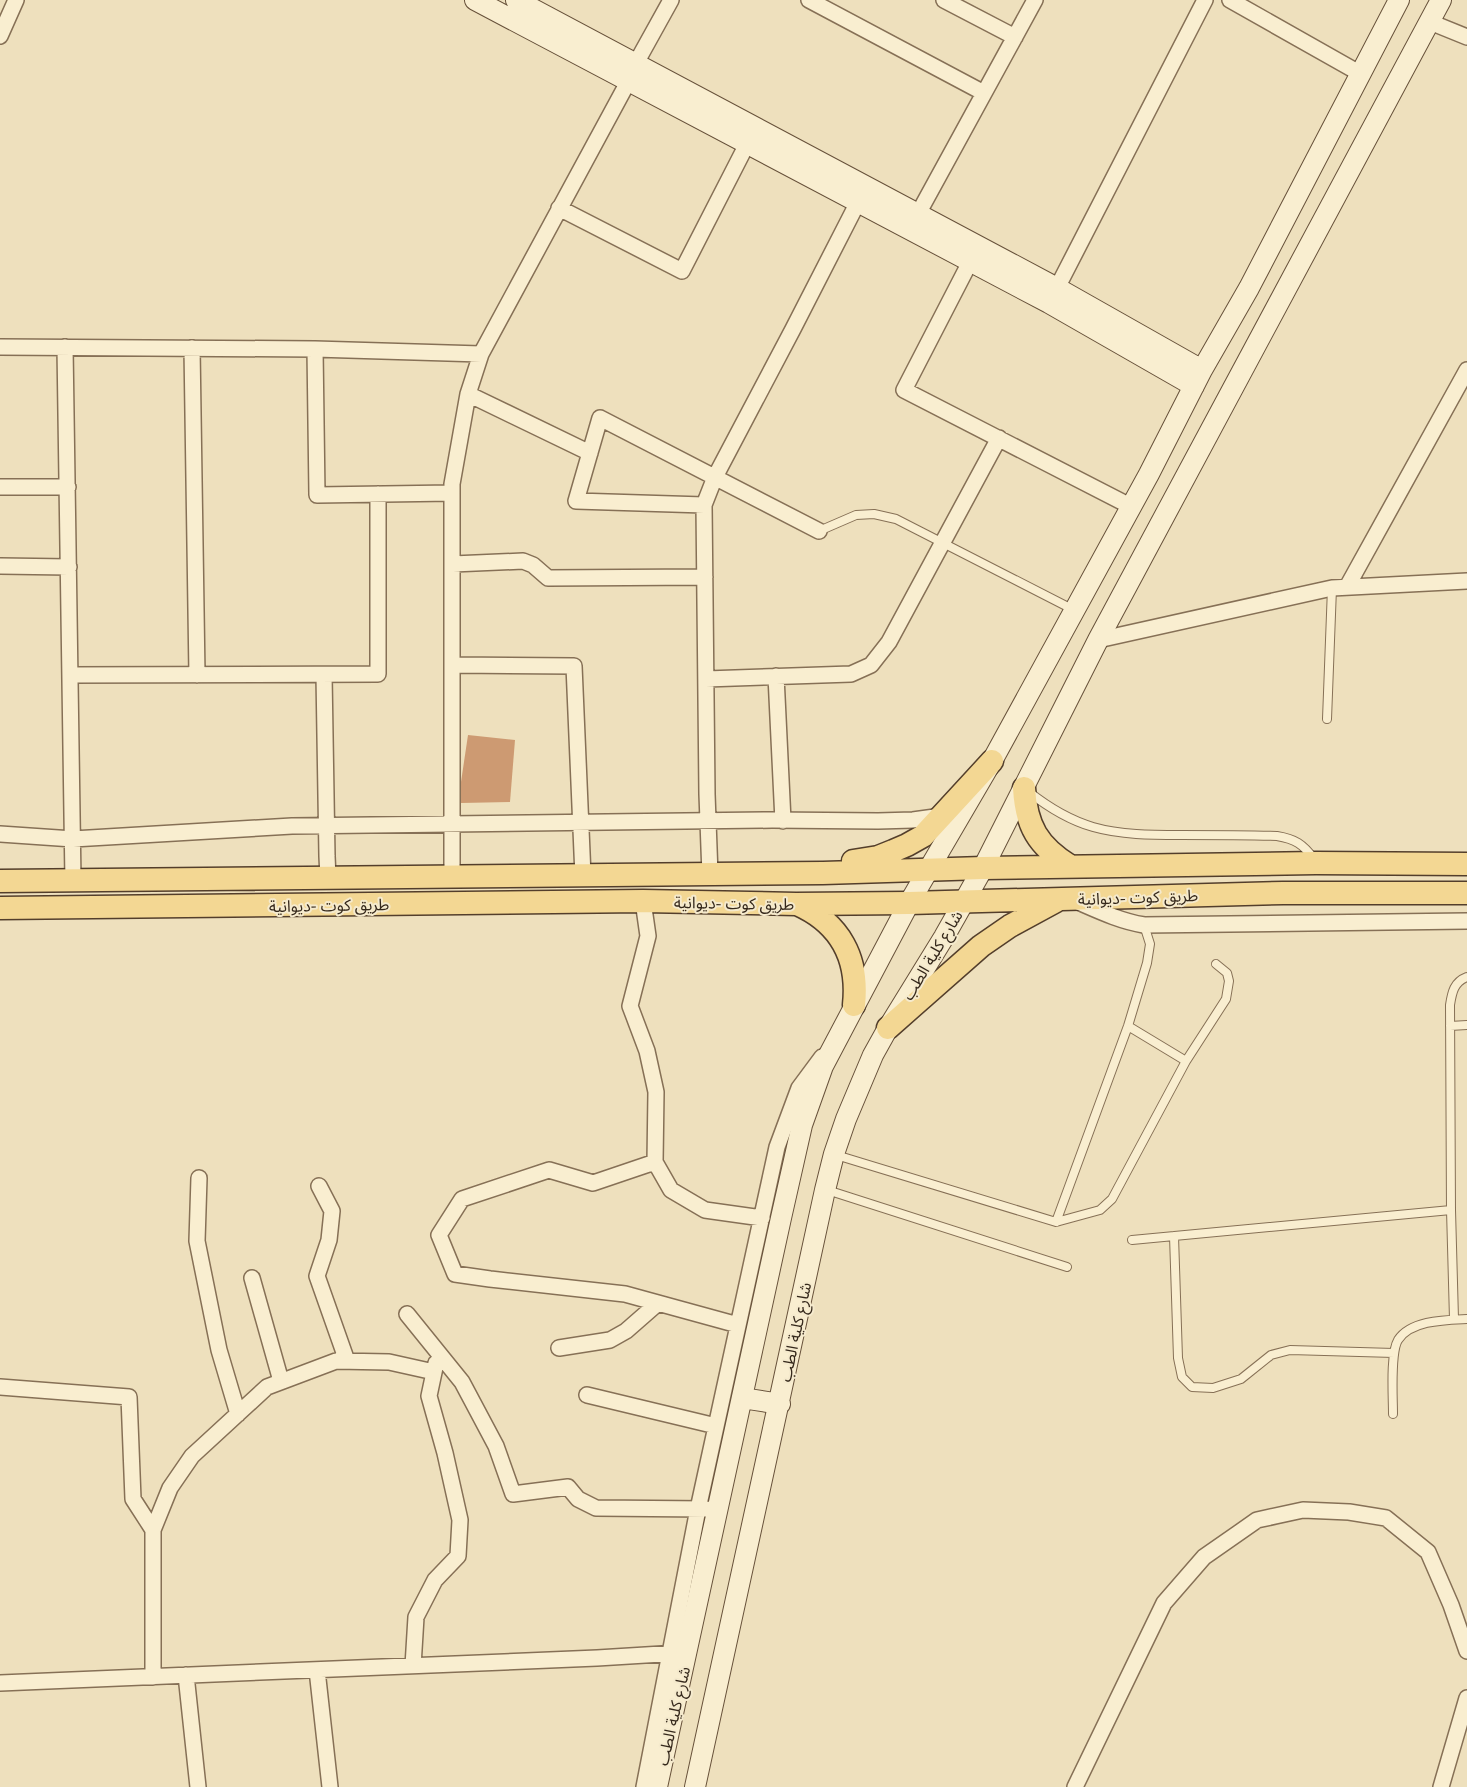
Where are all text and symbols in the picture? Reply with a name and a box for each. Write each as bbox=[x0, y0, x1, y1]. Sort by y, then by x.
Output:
street label: طريق كوت -ديوانية bbox=[1078, 884, 1199, 912]
street label: طريق كوت -ديوانية bbox=[674, 891, 794, 917]
street label: طريق كوت -ديوانية bbox=[269, 893, 390, 919]
street label: شارع كلية الطب bbox=[897, 906, 969, 1005]
street label: شارع كلية الطب bbox=[774, 1280, 818, 1384]
street label: شارع كلية الطب bbox=[651, 1664, 697, 1768]

